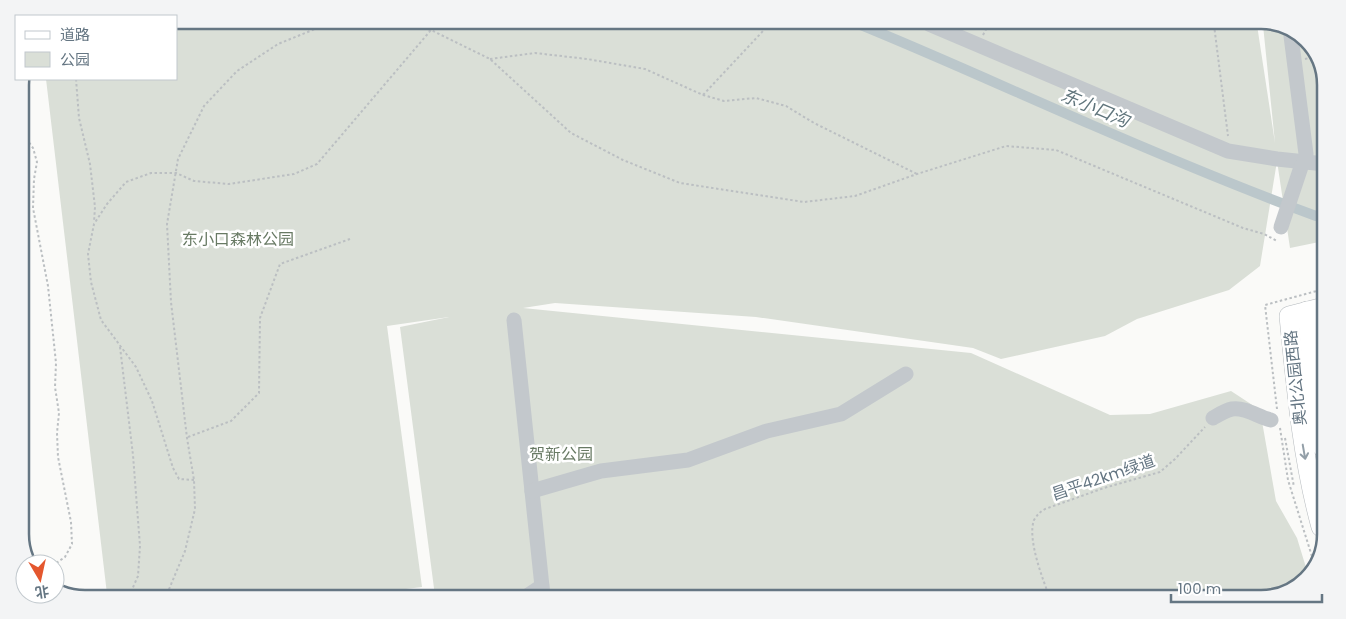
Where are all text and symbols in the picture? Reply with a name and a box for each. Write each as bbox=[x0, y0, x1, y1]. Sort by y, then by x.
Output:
legend bbox=[15, 15, 178, 80]
text: 道路 bbox=[60, 24, 90, 45]
text: 公园 bbox=[60, 49, 90, 70]
water label: 东小口沟 bbox=[1057, 82, 1135, 134]
park label: 东小口森林公园 bbox=[182, 228, 294, 251]
street label: 奥北公园西路 bbox=[1279, 329, 1312, 427]
park label: 贺新公园 bbox=[529, 443, 593, 466]
one-way arrow bbox=[1300, 443, 1310, 459]
street label: 昌平42km绿道 bbox=[1048, 449, 1158, 506]
north arrow bbox=[15, 554, 65, 604]
scale bar bbox=[1171, 572, 1322, 604]
text: 100 m bbox=[1178, 578, 1221, 599]
text: 北 bbox=[34, 581, 51, 603]

